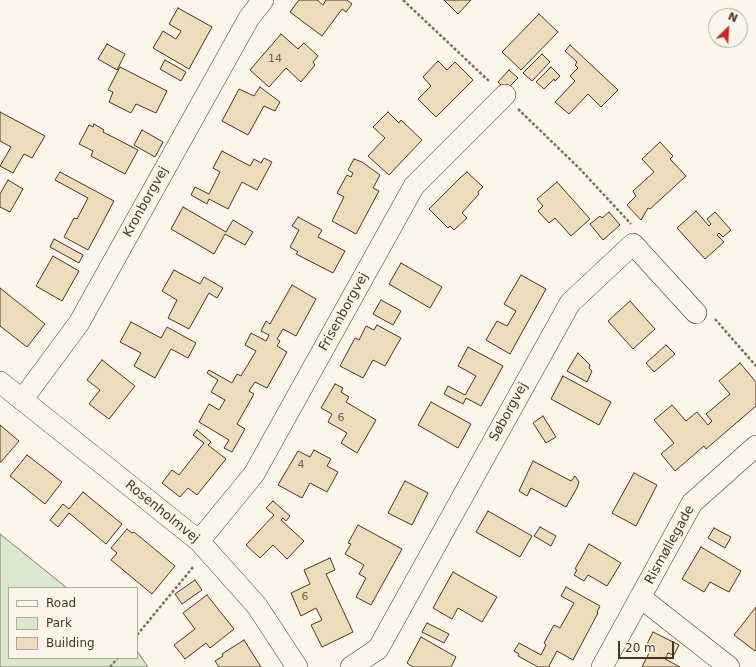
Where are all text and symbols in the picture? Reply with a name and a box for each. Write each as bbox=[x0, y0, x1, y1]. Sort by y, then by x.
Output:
north arrow bbox=[708, 8, 748, 48]
text: N bbox=[726, 10, 740, 25]
house number: 14 bbox=[268, 52, 282, 66]
street label: Kronborgvej bbox=[120, 164, 172, 240]
street label: Frisenborgvej bbox=[316, 270, 372, 354]
street label: Søborgvej bbox=[486, 380, 532, 444]
house number: 6 bbox=[338, 411, 344, 425]
house number: 4 bbox=[298, 458, 304, 472]
street label: Rosenholmvej bbox=[122, 477, 202, 547]
street label: Rismøllegade bbox=[642, 503, 698, 587]
legend bbox=[8, 587, 138, 659]
house number: 6 bbox=[302, 590, 308, 604]
text: Road bbox=[46, 596, 76, 610]
text: Park bbox=[46, 616, 72, 630]
scale bar bbox=[620, 633, 676, 659]
text: Building bbox=[46, 636, 95, 650]
text: 20 m bbox=[625, 641, 656, 655]

